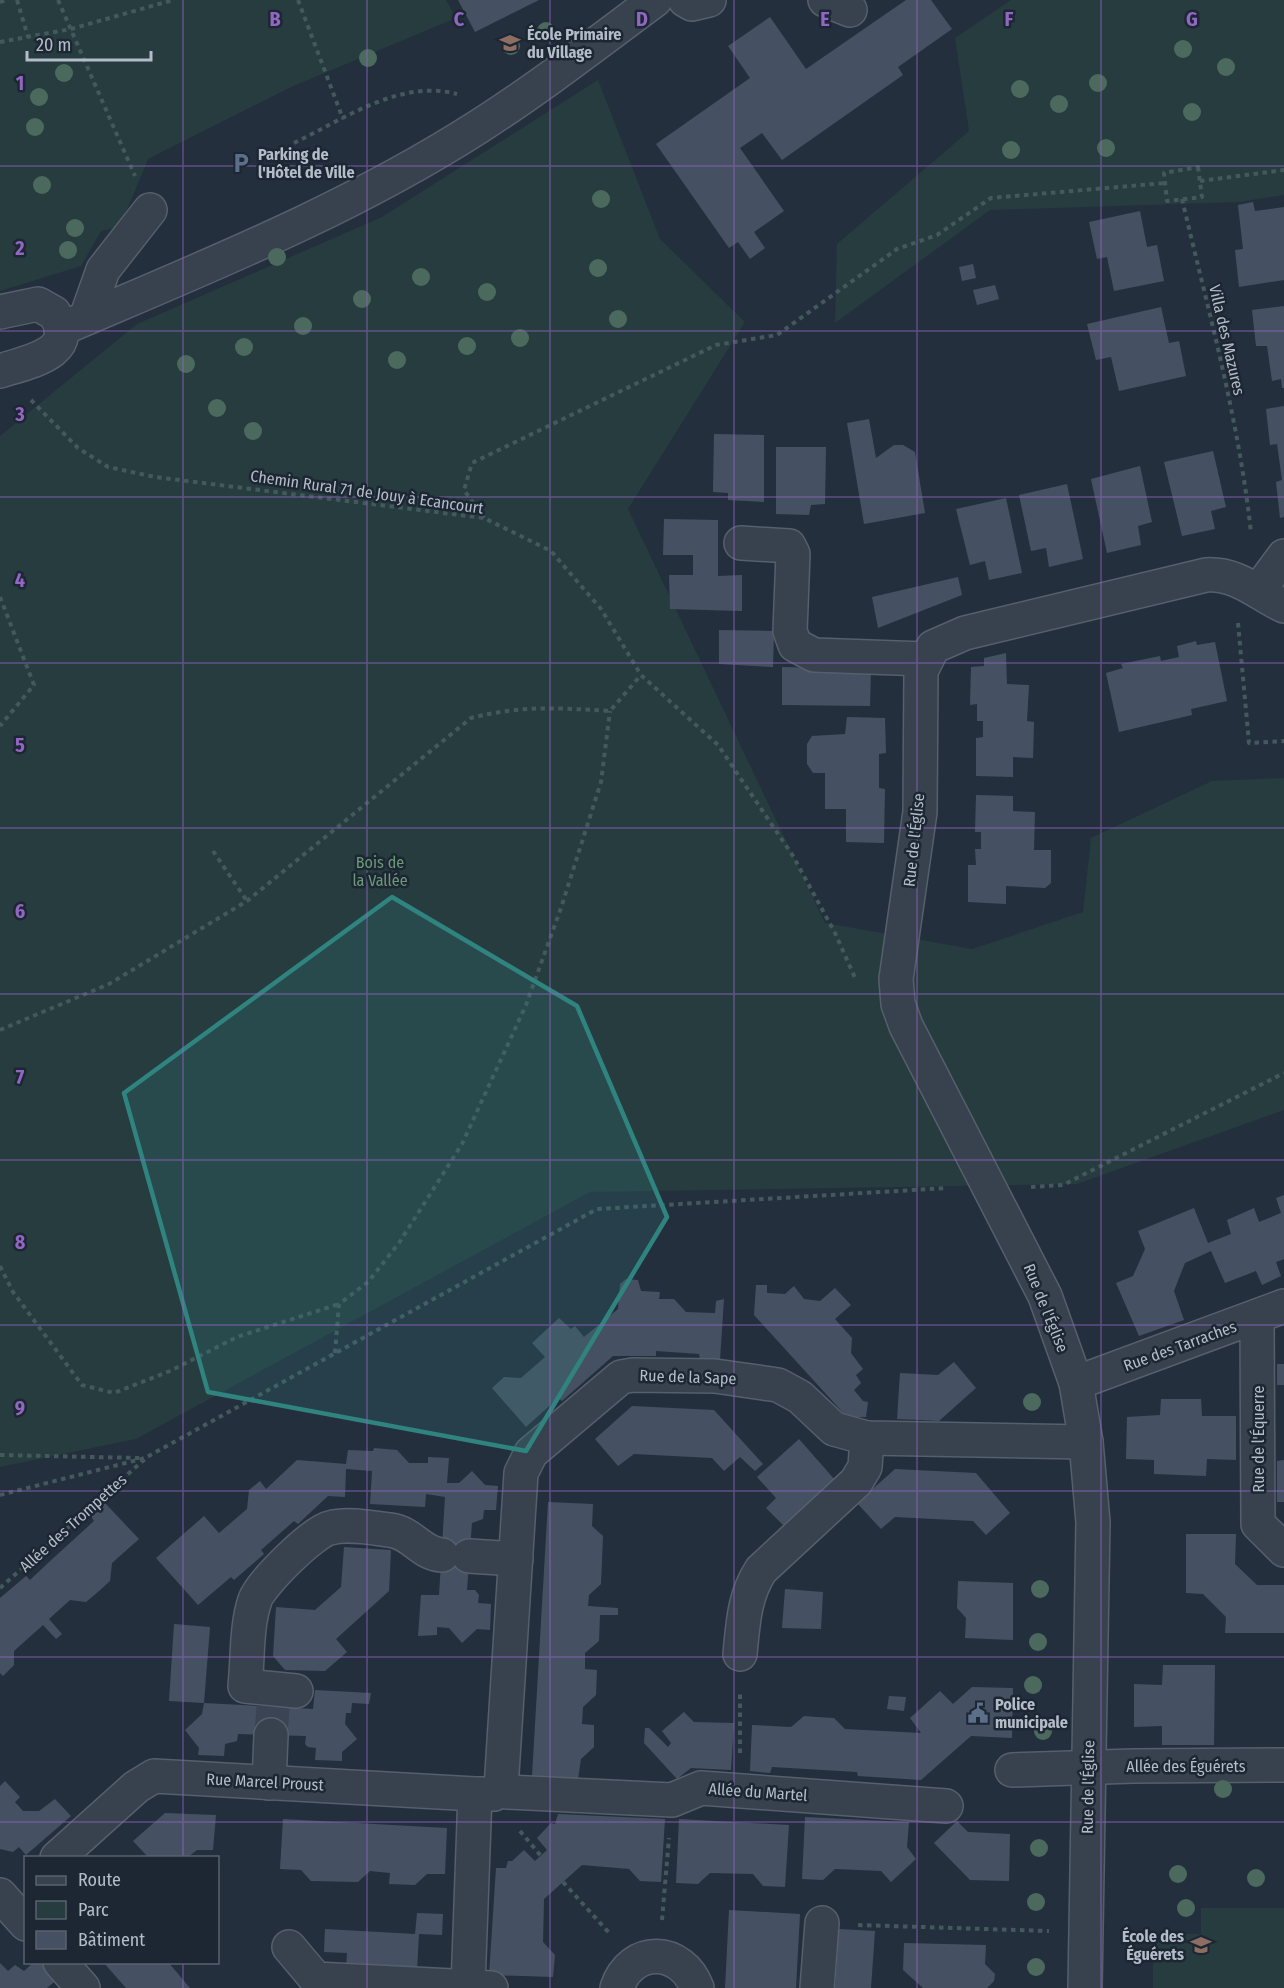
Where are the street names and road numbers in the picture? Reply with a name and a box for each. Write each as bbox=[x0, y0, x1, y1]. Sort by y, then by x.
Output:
street label: Villa des Mazures bbox=[1205, 283, 1249, 397]
street label: Chemin Rural 71 de Jouy à Ecancourt bbox=[249, 466, 485, 518]
street label: Rue de l'Église bbox=[900, 792, 928, 888]
street label: Rue de l'Église bbox=[1020, 1261, 1072, 1355]
street label: Rue des Tarraches bbox=[1121, 1317, 1239, 1375]
street label: Rue de la Sape bbox=[639, 1366, 737, 1388]
street label: Rue de l'Équerre bbox=[1249, 1385, 1268, 1492]
street label: Allée des Trompettes bbox=[16, 1470, 131, 1576]
street label: Rue de l'Église bbox=[1078, 1740, 1098, 1834]
street label: Allée des Éguérets bbox=[1126, 1757, 1246, 1776]
street label: Rue Marcel Proust bbox=[206, 1769, 325, 1795]
street label: Allée du Martel bbox=[708, 1779, 808, 1805]

